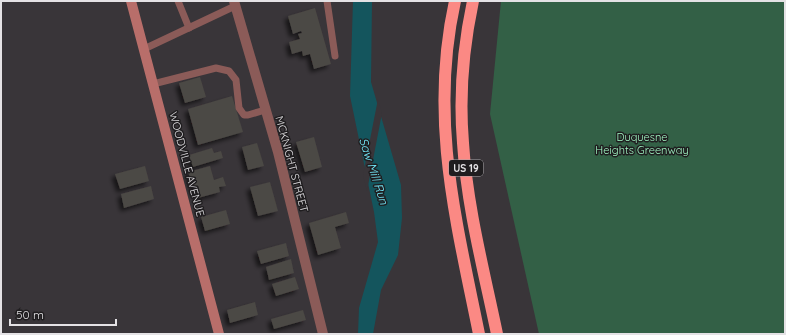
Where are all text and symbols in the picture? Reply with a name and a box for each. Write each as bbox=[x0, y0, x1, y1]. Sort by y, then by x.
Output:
street label: WOODVILLE AVENUE bbox=[166, 110, 208, 218]
street label: MCKNIGHT STREET bbox=[272, 114, 312, 214]
park label: Duquesne Heights Greenway bbox=[595, 130, 689, 157]
water label: Saw Mill Run bbox=[356, 136, 392, 207]
road number: US 19 bbox=[449, 160, 483, 176]
scale bar bbox=[10, 301, 116, 327]
text: 50 m bbox=[16, 307, 44, 322]

